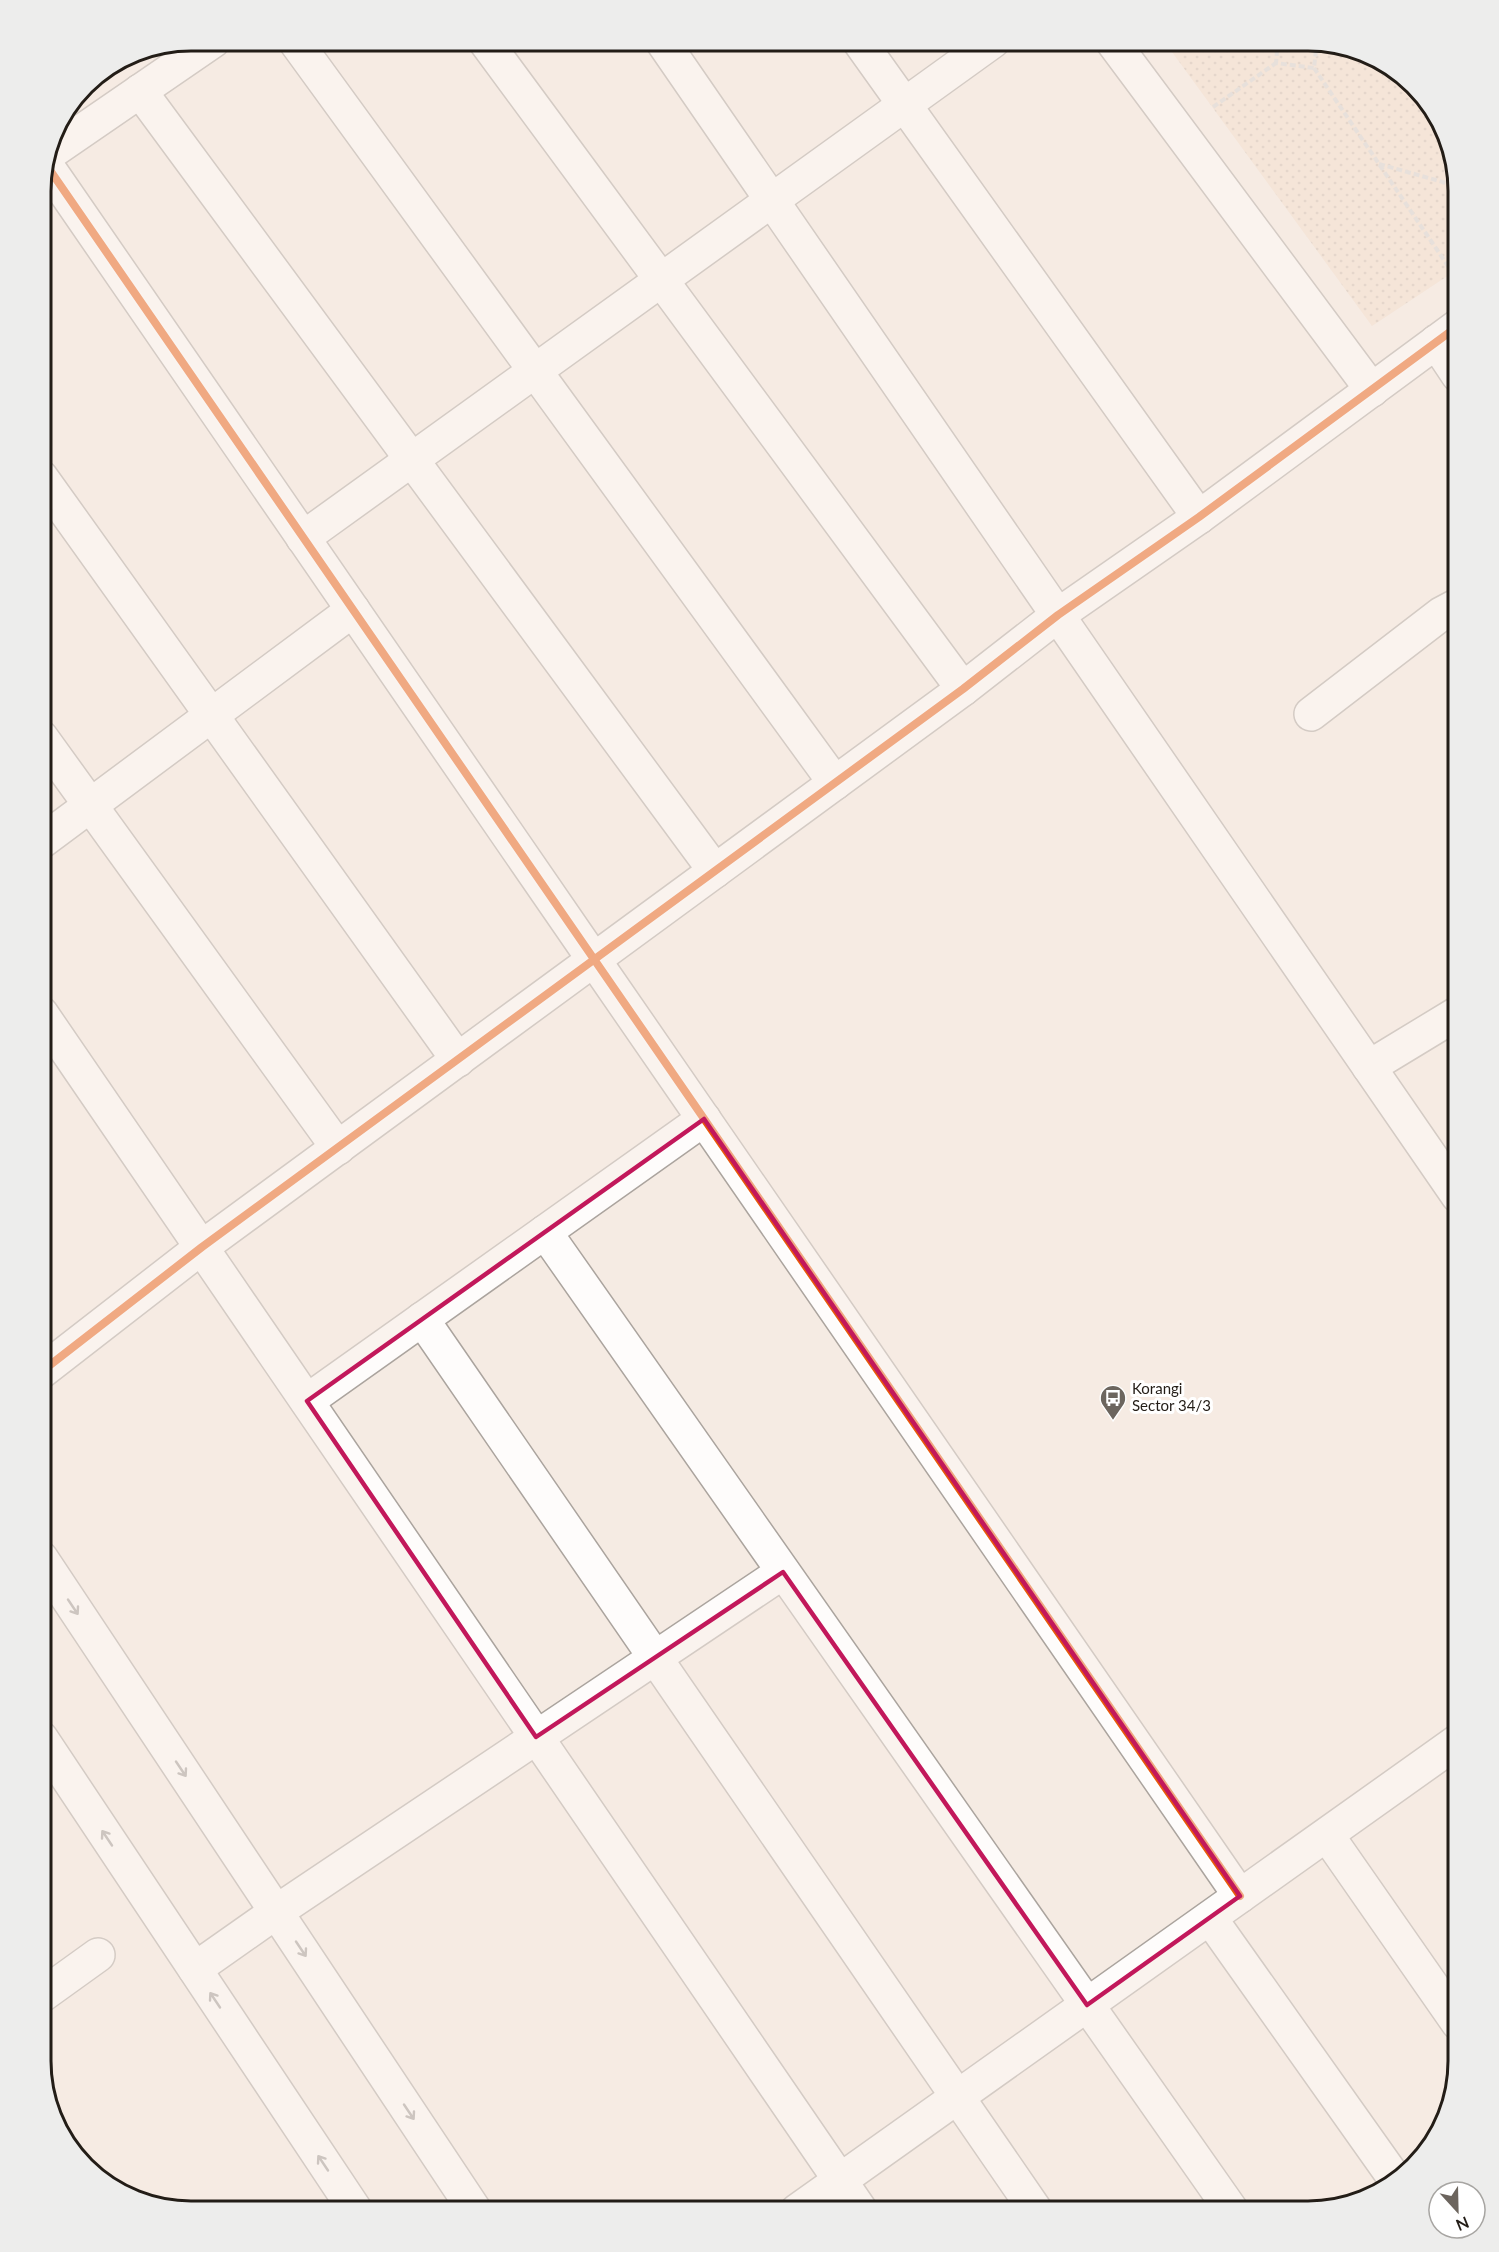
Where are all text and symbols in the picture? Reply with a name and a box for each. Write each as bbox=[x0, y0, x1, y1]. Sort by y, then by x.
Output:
place label: Korangi Sector 34/3 bbox=[1132, 1379, 1211, 1414]
bus stop icon: Korangi Sector 34/3 bbox=[1098, 1383, 1128, 1421]
one-way arrow bbox=[67, 1598, 79, 1615]
one-way arrow bbox=[175, 1761, 187, 1777]
one-way arrow bbox=[101, 1830, 113, 1847]
one-way arrow bbox=[295, 1940, 307, 1957]
one-way arrow bbox=[209, 1992, 221, 2009]
one-way arrow bbox=[403, 2103, 415, 2119]
one-way arrow bbox=[317, 2155, 329, 2171]
north arrow bbox=[1427, 2180, 1487, 2240]
text: N bbox=[1454, 2213, 1472, 2235]

